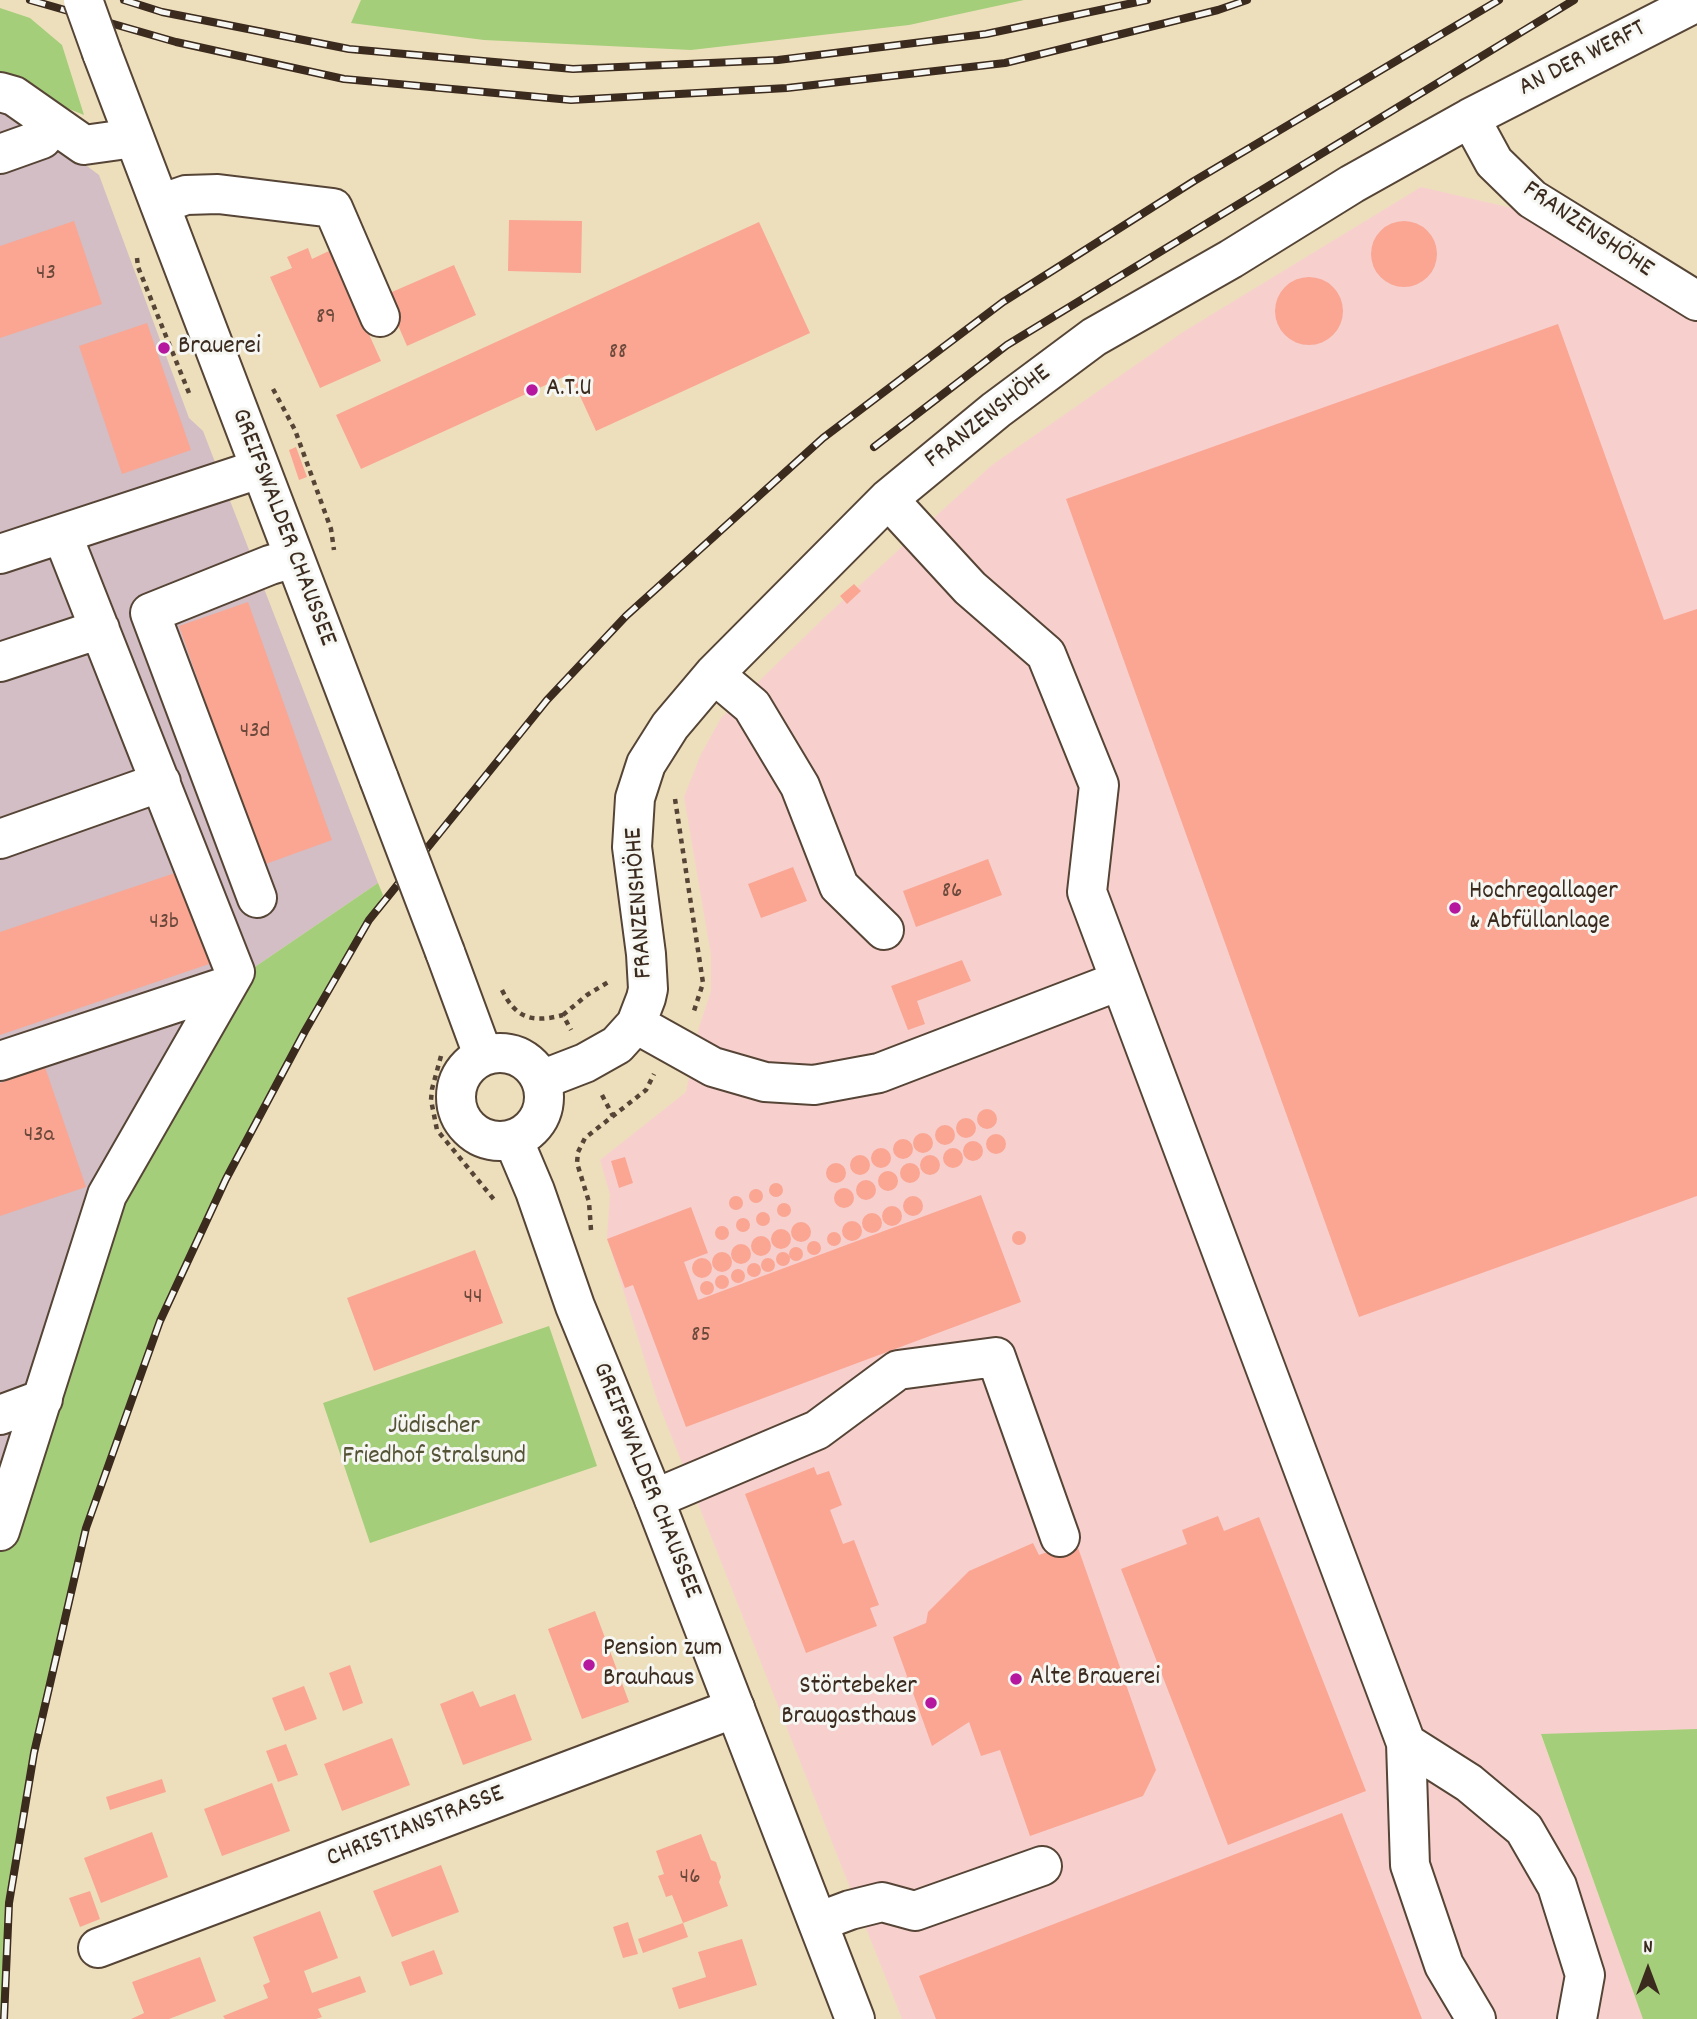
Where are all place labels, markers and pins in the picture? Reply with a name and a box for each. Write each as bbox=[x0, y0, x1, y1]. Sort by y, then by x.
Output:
place label: Brauerei bbox=[178, 332, 261, 364]
marker: Brauerei bbox=[156, 340, 172, 356]
place label: A.T.U bbox=[546, 374, 592, 406]
marker: A.T.U bbox=[524, 382, 540, 398]
place label: Hochregallager & Abfüllanlage bbox=[1469, 877, 1618, 938]
marker: Hochregallager & Abfüllanlage bbox=[1447, 900, 1463, 916]
place label: Pension zum Brauhaus bbox=[603, 1634, 722, 1696]
marker: Pension zum Brauhaus bbox=[581, 1657, 597, 1673]
place label: Alte Brauerei bbox=[1030, 1663, 1160, 1695]
marker: Alte Brauerei bbox=[1008, 1671, 1024, 1687]
place label: Störtebeker Braugasthaus bbox=[781, 1672, 917, 1734]
marker: Störtebeker Braugasthaus bbox=[923, 1695, 939, 1711]

